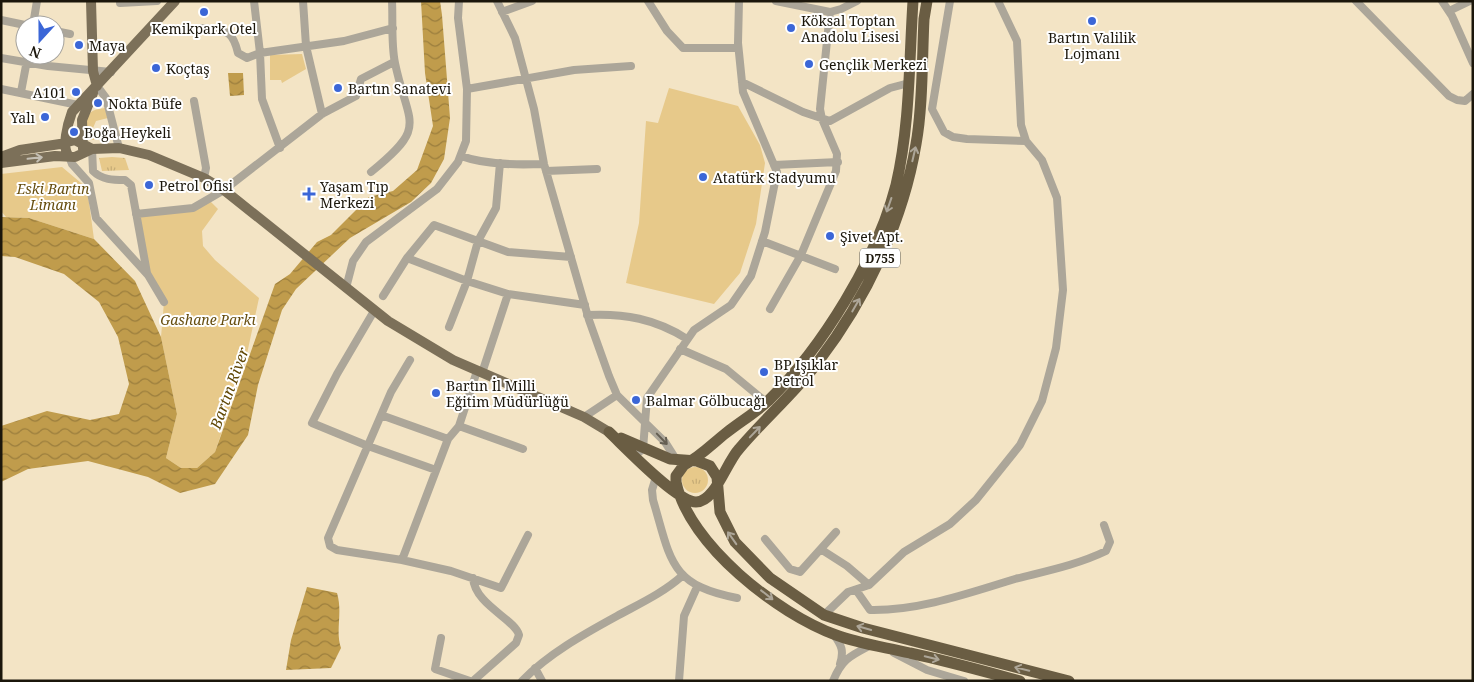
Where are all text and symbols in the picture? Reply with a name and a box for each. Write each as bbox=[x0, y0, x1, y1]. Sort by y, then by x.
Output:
marker: Kemikpark Otel bbox=[198, 6, 210, 18]
place label: Köksal Toptan Anadolu Lisesi bbox=[801, 11, 900, 46]
north arrow bbox=[15, 15, 65, 65]
marker: Bartın Valilik Lojmanı bbox=[1086, 15, 1098, 27]
place label: Kemikpark Otel bbox=[152, 19, 257, 38]
marker: Köksal Toptan Anadolu Lisesi bbox=[785, 22, 797, 34]
place label: Bartın Valilik Lojmanı bbox=[1048, 28, 1137, 63]
place label: Maya bbox=[89, 36, 126, 55]
marker: Maya bbox=[73, 39, 85, 51]
text: N bbox=[27, 42, 44, 63]
place label: Gençlik Merkezi bbox=[819, 55, 928, 74]
marker: Gençlik Merkezi bbox=[803, 58, 815, 70]
place label: Koçtaş bbox=[166, 59, 210, 78]
marker: Koçtaş bbox=[150, 62, 162, 74]
place label: Bartın Sanatevi bbox=[348, 79, 452, 98]
marker: Bartın Sanatevi bbox=[332, 82, 344, 94]
place label: A101 bbox=[33, 83, 66, 102]
marker: A101 bbox=[70, 86, 82, 98]
place label: Nokta Büfe bbox=[108, 94, 182, 113]
marker: Nokta Büfe bbox=[92, 97, 104, 109]
place label: Yalı bbox=[9, 108, 36, 127]
marker: Yalı bbox=[39, 111, 51, 123]
place label: Boğa Heykeli bbox=[84, 123, 172, 142]
marker: Boğa Heykeli bbox=[68, 126, 80, 138]
one-way arrow bbox=[910, 147, 919, 163]
one-way arrow bbox=[27, 153, 43, 163]
place label: Atatürk Stadyumu bbox=[713, 168, 836, 187]
marker: Atatürk Stadyumu bbox=[697, 171, 709, 183]
place label: Petrol Ofisi bbox=[159, 176, 234, 195]
place label: Yaşam Tıp Merkezi bbox=[319, 177, 389, 212]
park label: Eski Bartın Limanı bbox=[16, 179, 90, 214]
marker: Petrol Ofisi bbox=[143, 179, 155, 191]
marker: Yaşam Tıp Merkezi bbox=[302, 187, 316, 201]
one-way arrow bbox=[884, 197, 893, 212]
place label: Şivet Apt. bbox=[840, 227, 903, 246]
marker: Şivet Apt. bbox=[824, 230, 836, 242]
road number: D755 bbox=[860, 248, 900, 268]
one-way arrow bbox=[852, 298, 861, 313]
park label: Gashane Parkı bbox=[160, 310, 257, 329]
water label: Bartın River bbox=[205, 344, 253, 433]
place label: BP Işıklar Petrol bbox=[774, 355, 839, 390]
marker: BP Işıklar Petrol bbox=[758, 366, 770, 378]
place label: Bartın İl Milli Eğitim Müdürlüğü bbox=[446, 376, 569, 411]
marker: Bartın İl Milli Eğitim Müdürlüğü bbox=[430, 387, 442, 399]
place label: Balmar Gölbucağı bbox=[646, 391, 766, 410]
marker: Balmar Gölbucağı bbox=[630, 394, 642, 406]
one-way arrow bbox=[749, 425, 761, 438]
one-way arrow bbox=[656, 433, 668, 445]
one-way arrow bbox=[727, 531, 737, 545]
one-way arrow bbox=[760, 589, 773, 600]
one-way arrow bbox=[857, 622, 873, 632]
one-way arrow bbox=[924, 654, 940, 664]
one-way arrow bbox=[1014, 663, 1030, 673]

